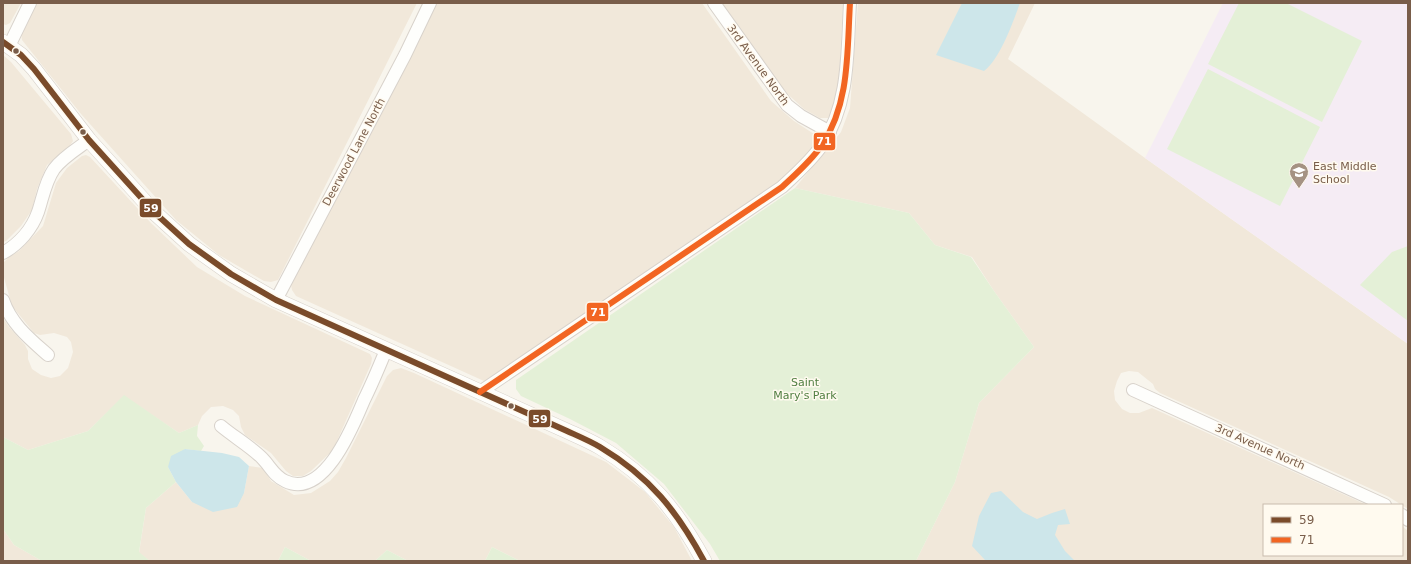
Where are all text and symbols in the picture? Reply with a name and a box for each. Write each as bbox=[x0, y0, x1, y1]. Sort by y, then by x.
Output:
street label: 3rd Avenue North bbox=[724, 22, 792, 108]
unlabelled marker bbox=[11, 46, 21, 56]
street label: Deerwood Lane North bbox=[320, 96, 388, 208]
unlabelled marker bbox=[78, 127, 88, 137]
line badge: 71 bbox=[813, 132, 836, 151]
text: 71 bbox=[816, 135, 832, 148]
place label: East Middle School bbox=[1313, 160, 1377, 186]
school or university icon: East Middle School bbox=[1288, 161, 1310, 189]
line badge: 59 bbox=[139, 198, 162, 218]
text: 59 bbox=[143, 202, 159, 215]
line badge: 71 bbox=[586, 302, 609, 322]
text: 71 bbox=[590, 306, 606, 319]
park label: Saint Mary's Park bbox=[773, 376, 837, 402]
unlabelled marker bbox=[506, 401, 516, 411]
line badge: 59 bbox=[528, 409, 551, 428]
text: 59 bbox=[532, 413, 548, 426]
street label: 3rd Avenue North bbox=[1213, 421, 1307, 473]
legend bbox=[1263, 504, 1403, 556]
text: 59 bbox=[1299, 513, 1314, 527]
text: 71 bbox=[1299, 533, 1314, 547]

